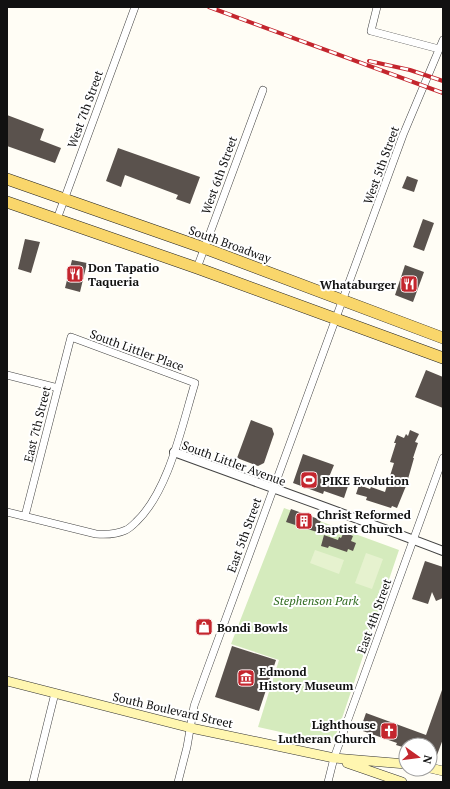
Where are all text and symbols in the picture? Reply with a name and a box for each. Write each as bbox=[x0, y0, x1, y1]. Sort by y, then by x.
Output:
street label: West 7th Street bbox=[64, 68, 106, 150]
street label: West 5th Street bbox=[360, 123, 402, 206]
street label: West 6th Street bbox=[198, 133, 240, 216]
street label: South Broadway bbox=[187, 222, 274, 266]
place label: Don Tapatio Taqueria bbox=[88, 260, 159, 289]
restaurant icon: Don Tapatio Taqueria bbox=[65, 264, 85, 284]
restaurant icon: Whataburger bbox=[399, 274, 419, 294]
place label: Whataburger bbox=[320, 277, 397, 292]
street label: South Littler Place bbox=[88, 326, 186, 374]
street label: East 7th Street bbox=[20, 384, 54, 464]
street label: South Littler Avenue bbox=[180, 437, 288, 489]
sports icon: PIKE Evolution bbox=[299, 470, 319, 490]
place label: PIKE Evolution bbox=[322, 473, 409, 488]
street label: East 5th Street bbox=[224, 495, 265, 574]
place label: Christ Reformed Baptist Church bbox=[317, 507, 412, 536]
building icon: Christ Reformed Baptist Church bbox=[294, 511, 314, 531]
street label: East 4th Street bbox=[354, 576, 395, 655]
park label: Stephenson Park bbox=[273, 593, 359, 608]
shop icon: Bondi Bowls bbox=[194, 617, 214, 637]
place label: Bondi Bowls bbox=[217, 620, 288, 635]
place label: Edmond History Museum bbox=[259, 664, 353, 693]
museum icon: Edmond History Museum bbox=[236, 668, 256, 688]
street label: South Boulevard Street bbox=[111, 689, 235, 731]
place label: Lighthouse Lutheran Church bbox=[278, 717, 377, 746]
church icon: Lighthouse Lutheran Church bbox=[379, 721, 399, 741]
north arrow bbox=[398, 737, 438, 777]
text: N bbox=[420, 754, 436, 766]

